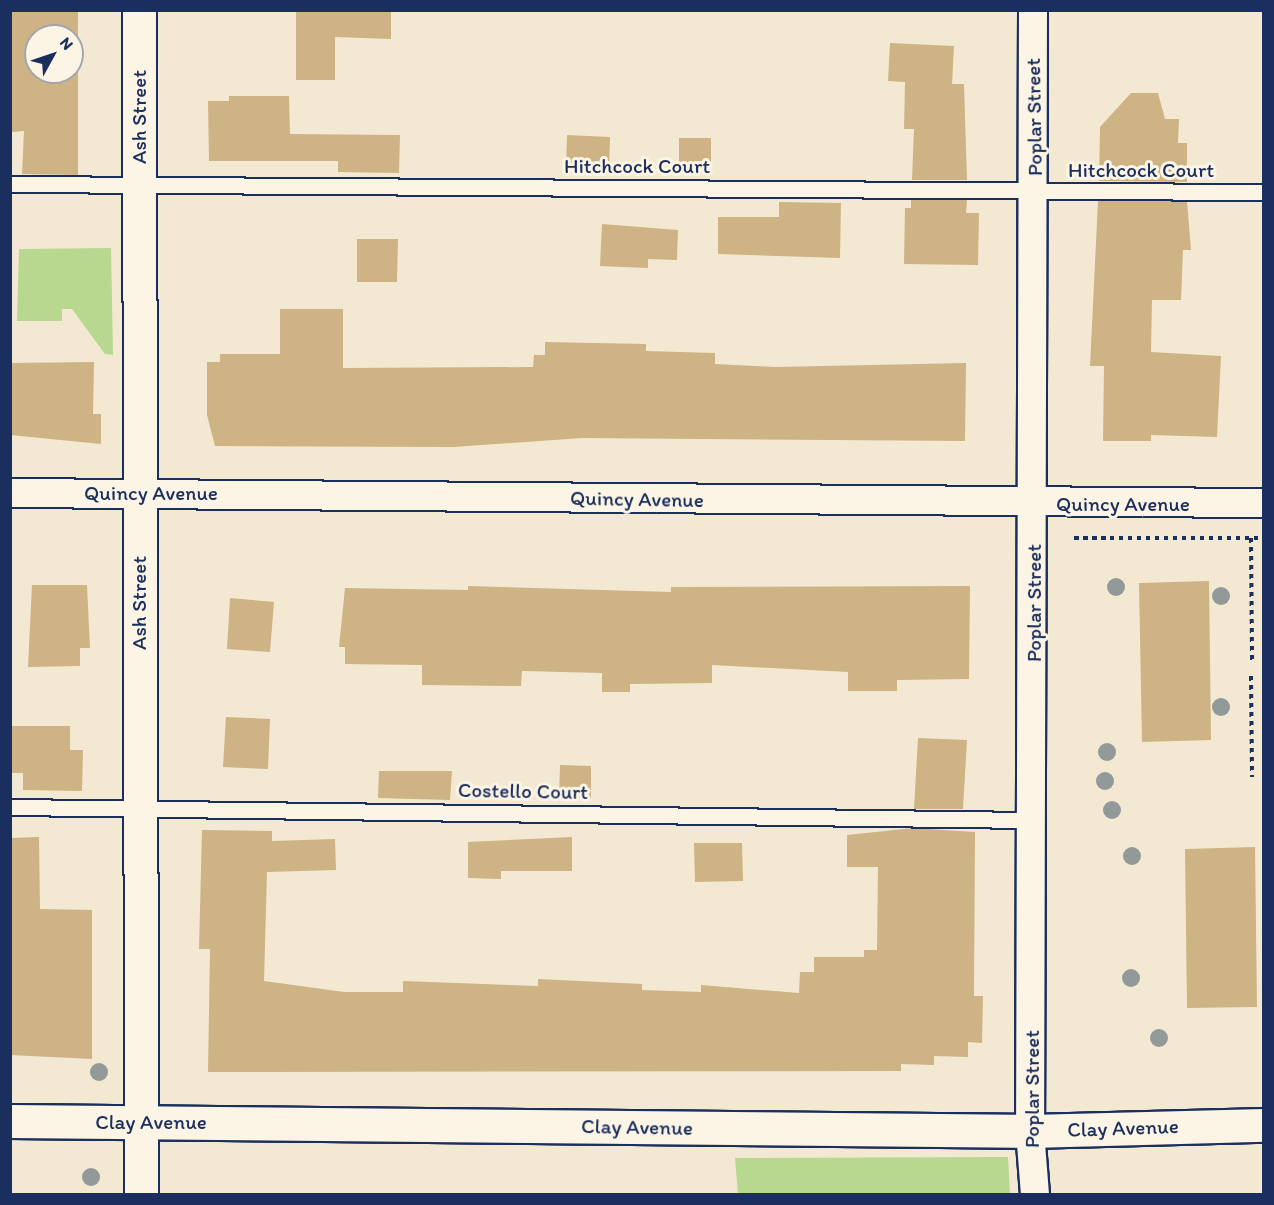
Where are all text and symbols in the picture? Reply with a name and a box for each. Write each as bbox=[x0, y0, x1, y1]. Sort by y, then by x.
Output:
north arrow bbox=[24, 24, 84, 84]
text: N bbox=[56, 33, 77, 54]
street label: Poplar Street bbox=[1020, 58, 1048, 176]
street label: Ash Street bbox=[126, 70, 152, 164]
street label: Hitchcock Court bbox=[564, 153, 710, 179]
street label: Hitchcock Court bbox=[1068, 157, 1214, 183]
street label: Quincy Avenue bbox=[84, 480, 218, 506]
street label: Quincy Avenue bbox=[570, 485, 704, 513]
street label: Quincy Avenue bbox=[1056, 491, 1190, 517]
street label: Poplar Street bbox=[1021, 544, 1047, 662]
street label: Ash Street bbox=[126, 556, 152, 650]
street label: Costello Court bbox=[457, 777, 589, 805]
street label: Poplar Street bbox=[1019, 1030, 1045, 1148]
street label: Clay Avenue bbox=[96, 1109, 206, 1135]
street label: Clay Avenue bbox=[581, 1113, 693, 1141]
street label: Clay Avenue bbox=[1067, 1113, 1179, 1143]

